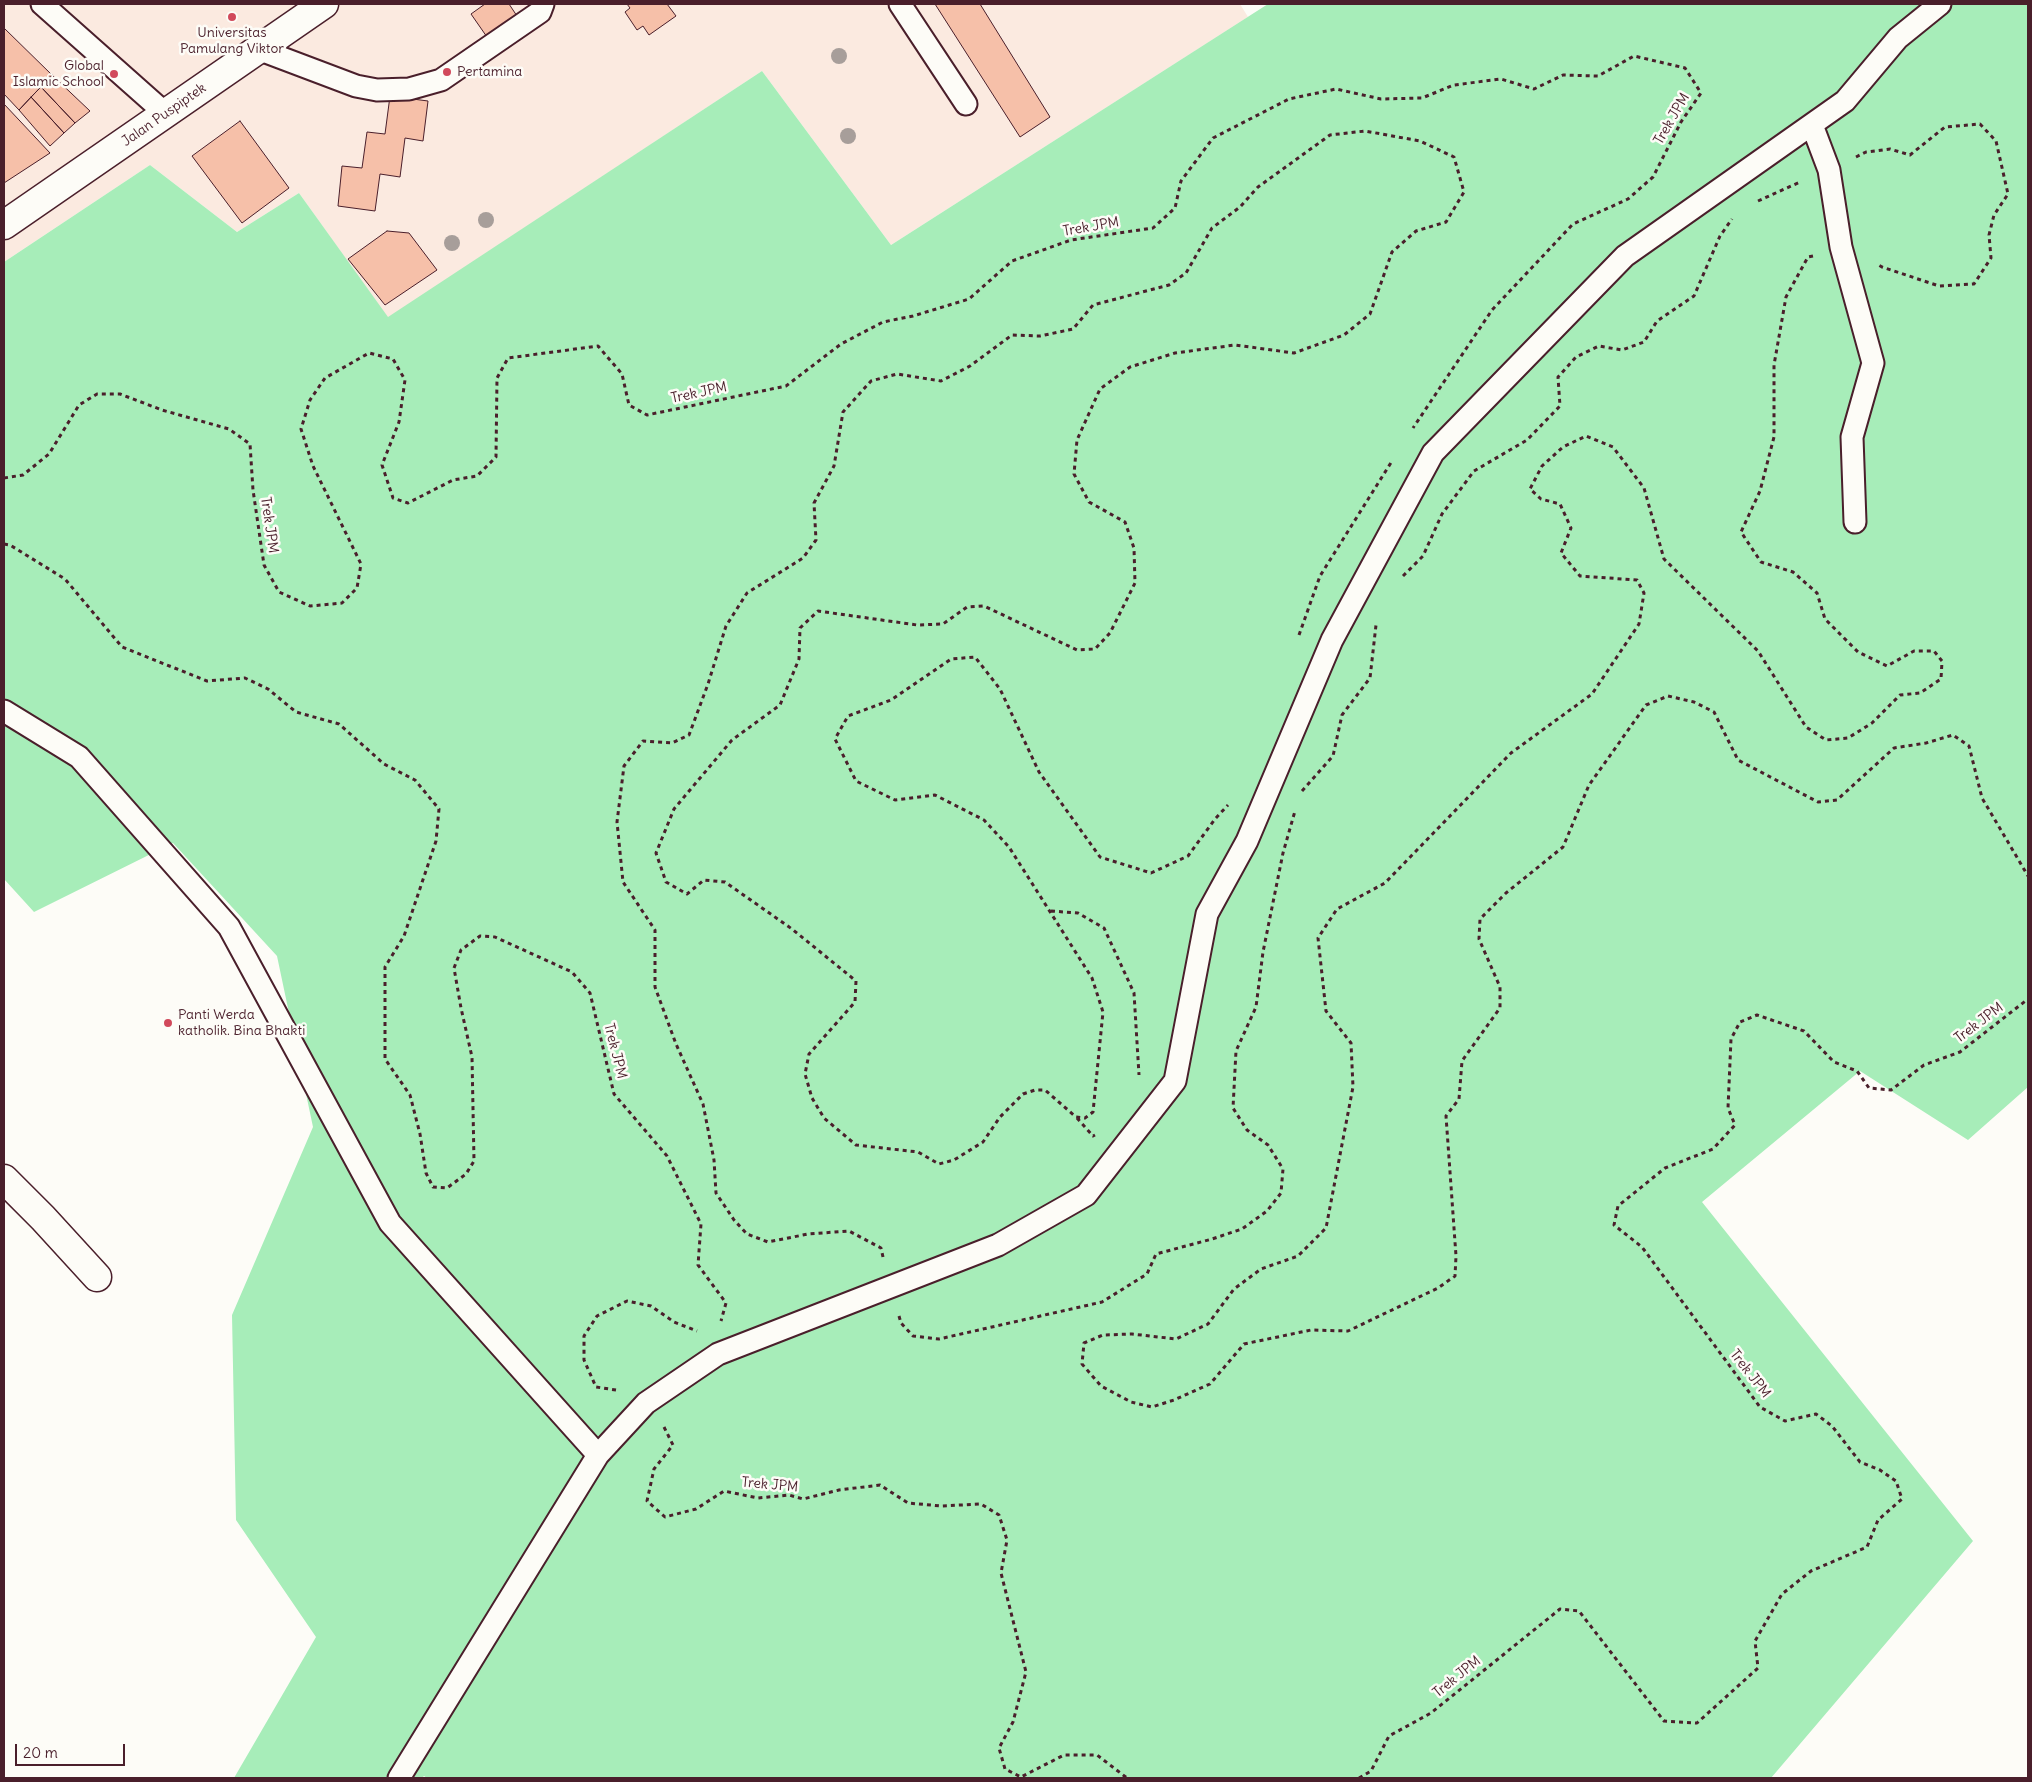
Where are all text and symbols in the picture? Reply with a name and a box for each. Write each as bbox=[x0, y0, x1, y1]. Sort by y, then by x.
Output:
marker: Universitas Pamulang Viktor bbox=[226, 11, 238, 23]
place label: Universitas Pamulang Viktor bbox=[180, 25, 284, 58]
place label: Global Islamic School bbox=[13, 58, 104, 90]
place label: Pertamina bbox=[457, 64, 522, 80]
marker: Pertamina bbox=[441, 66, 453, 78]
marker: Global Islamic School bbox=[108, 68, 120, 80]
street label: Jalan Puspiptek bbox=[119, 80, 209, 150]
street label: Trek JPM bbox=[1651, 90, 1693, 148]
street label: Trek JPM bbox=[1062, 214, 1120, 240]
street label: Trek JPM bbox=[669, 379, 729, 407]
street label: Trek JPM bbox=[257, 496, 281, 554]
street label: Trek JPM bbox=[1951, 999, 2007, 1047]
place label: Panti Werda katholik. Bina Bhakti bbox=[178, 1007, 305, 1040]
marker: Panti Werda katholik. Bina Bhakti bbox=[162, 1017, 174, 1029]
street label: Trek JPM bbox=[600, 1021, 630, 1081]
street label: Trek JPM bbox=[1726, 1346, 1774, 1402]
street label: Trek JPM bbox=[741, 1474, 799, 1496]
street label: Trek JPM bbox=[1430, 1653, 1484, 1701]
scale bar bbox=[18, 1734, 128, 1766]
text: 20 m bbox=[23, 1743, 58, 1762]

